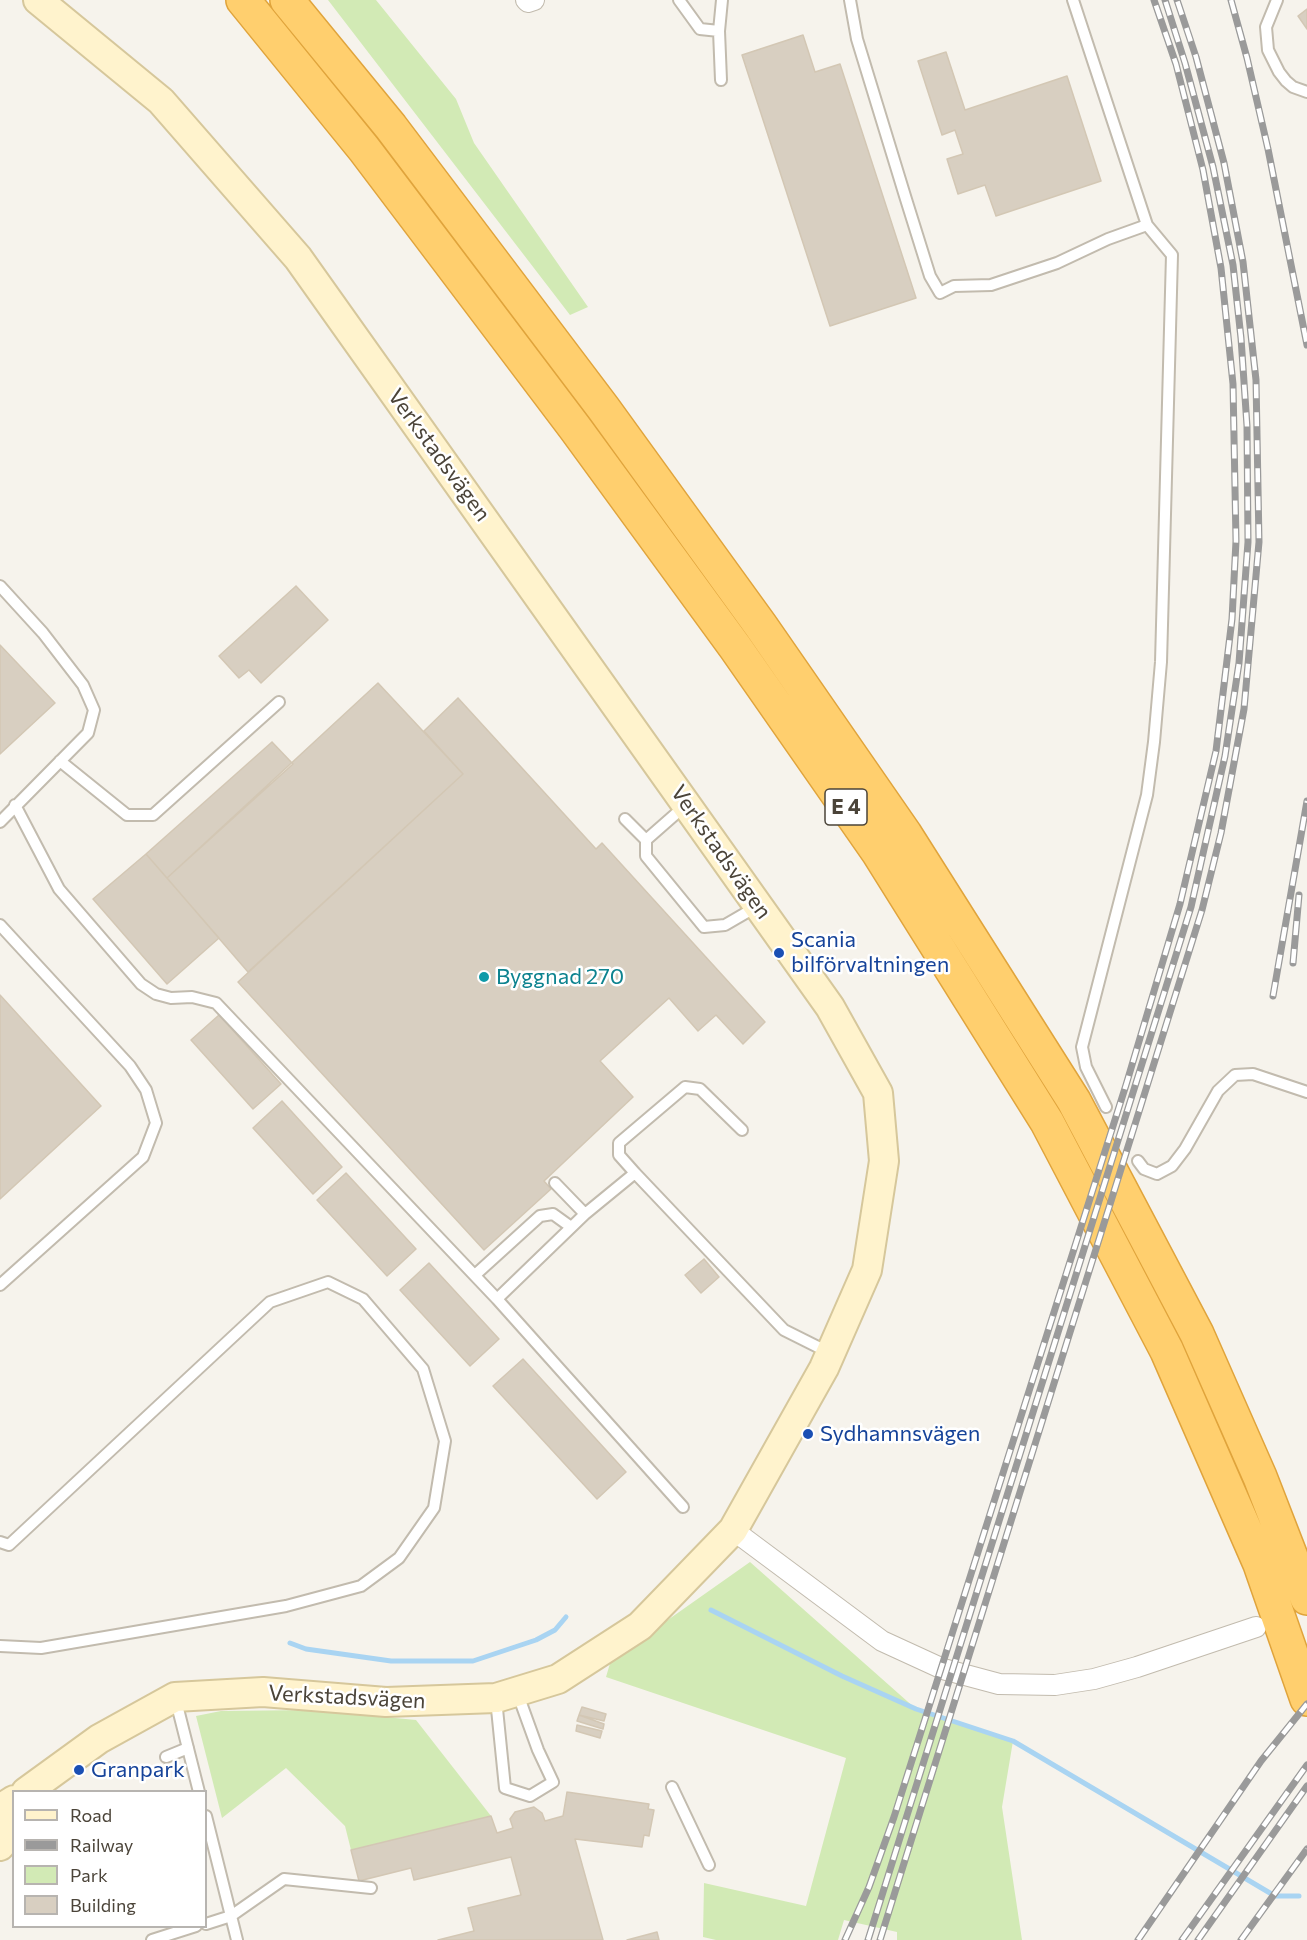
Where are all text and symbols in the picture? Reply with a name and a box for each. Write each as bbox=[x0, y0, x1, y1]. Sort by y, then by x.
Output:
street label: Verkstadsvägen bbox=[382, 384, 496, 526]
street label: Verkstadsvägen bbox=[665, 780, 777, 924]
road number: E 4 bbox=[825, 789, 867, 825]
place label: Scania bilförvaltningen bbox=[791, 927, 949, 978]
marker: Scania bilförvaltningen bbox=[772, 946, 786, 960]
place label: Byggnad 270 bbox=[496, 964, 624, 990]
marker: Byggnad 270 bbox=[477, 970, 491, 984]
place label: Sydhamnsvägen bbox=[820, 1421, 980, 1447]
marker: Sydhamnsvägen bbox=[801, 1427, 815, 1441]
street label: Verkstadsvägen bbox=[268, 1680, 426, 1714]
place label: Granpark bbox=[91, 1757, 185, 1783]
marker: Granpark bbox=[72, 1763, 86, 1777]
legend bbox=[12, 1790, 207, 1928]
text: Road bbox=[70, 1804, 112, 1826]
text: Railway bbox=[70, 1834, 133, 1856]
text: Park bbox=[70, 1864, 108, 1886]
text: Building bbox=[70, 1894, 136, 1916]

